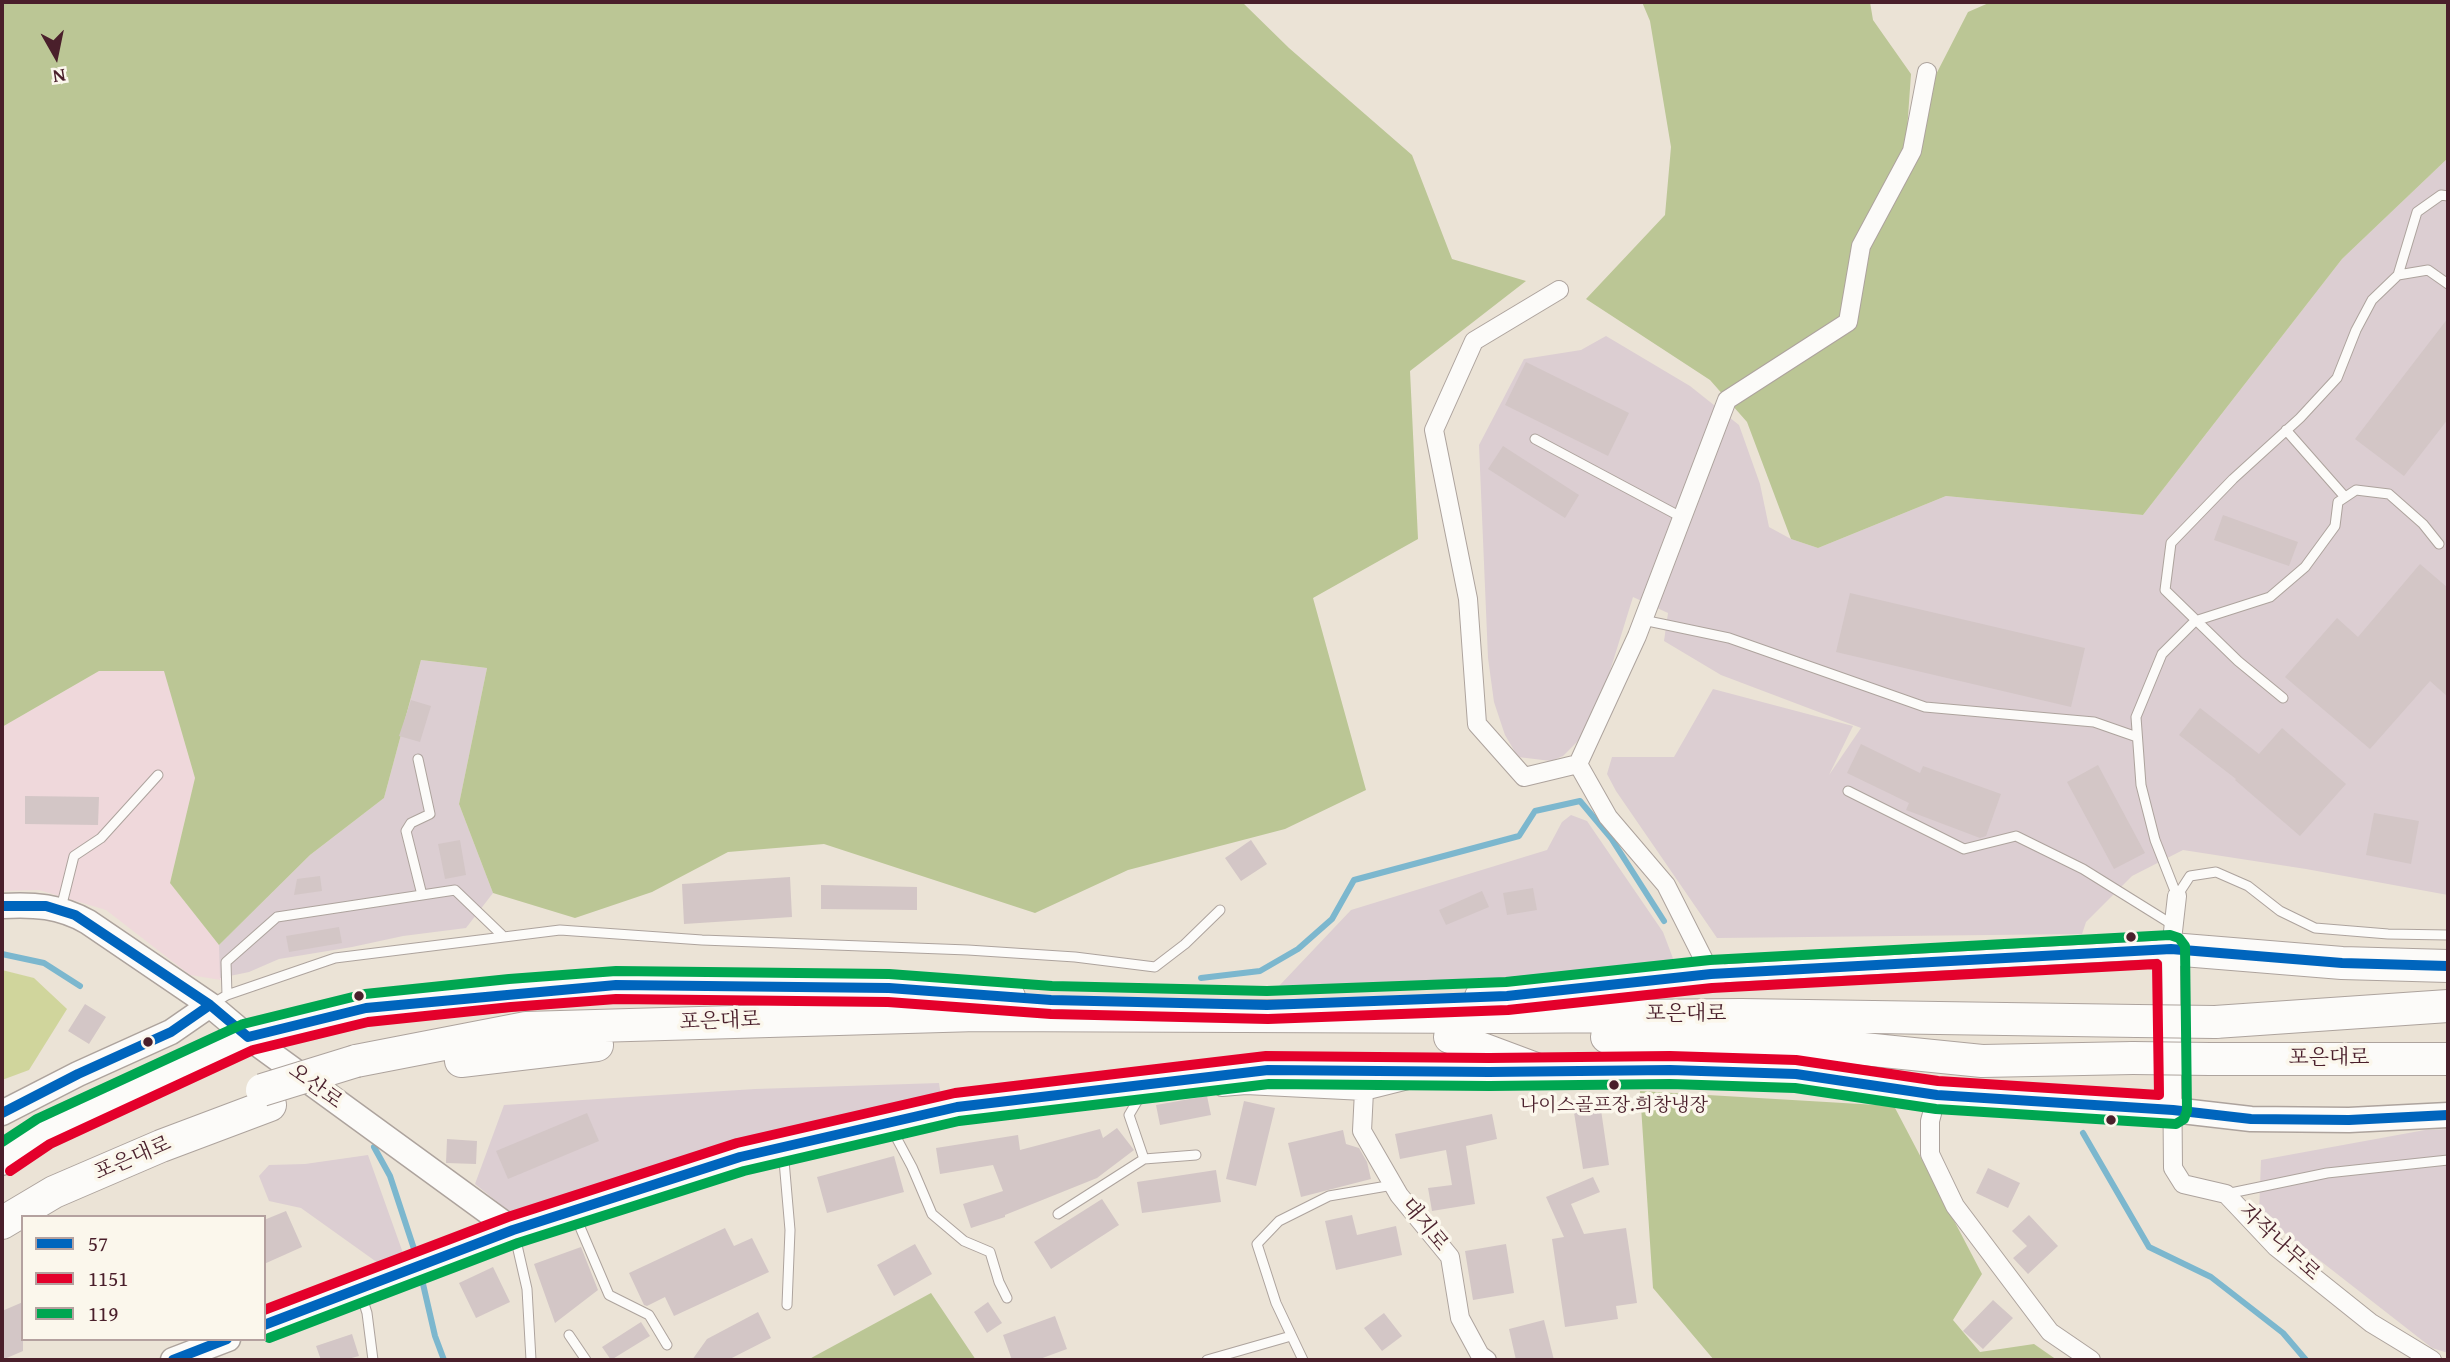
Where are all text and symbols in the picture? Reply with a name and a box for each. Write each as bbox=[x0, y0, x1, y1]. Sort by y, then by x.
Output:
north arrow bbox=[21, 21, 91, 91]
text: N bbox=[51, 62, 68, 92]
unlabelled marker bbox=[2124, 930, 2138, 944]
unlabelled marker bbox=[352, 989, 366, 1003]
street label: 포은대로 bbox=[1645, 1002, 1727, 1028]
street label: 포은대로 bbox=[679, 1008, 761, 1036]
unlabelled marker bbox=[141, 1035, 155, 1049]
street label: 포은대로 bbox=[2288, 1046, 2370, 1072]
street label: 오산로 bbox=[283, 1059, 347, 1115]
marker: 나이스골프장.희창냉장 bbox=[1607, 1078, 1621, 1092]
place label: 나이스골프장.희창냉장 bbox=[1520, 1095, 1708, 1117]
unlabelled marker bbox=[2104, 1113, 2118, 1127]
street label: 포은대로 bbox=[91, 1132, 175, 1186]
street label: 대지로 bbox=[1395, 1193, 1453, 1257]
street label: 자작나무로 bbox=[2233, 1199, 2325, 1287]
legend bbox=[21, 1215, 266, 1341]
text: 57 bbox=[88, 1228, 108, 1259]
text: 1151 bbox=[88, 1263, 128, 1294]
text: 119 bbox=[88, 1298, 118, 1329]

